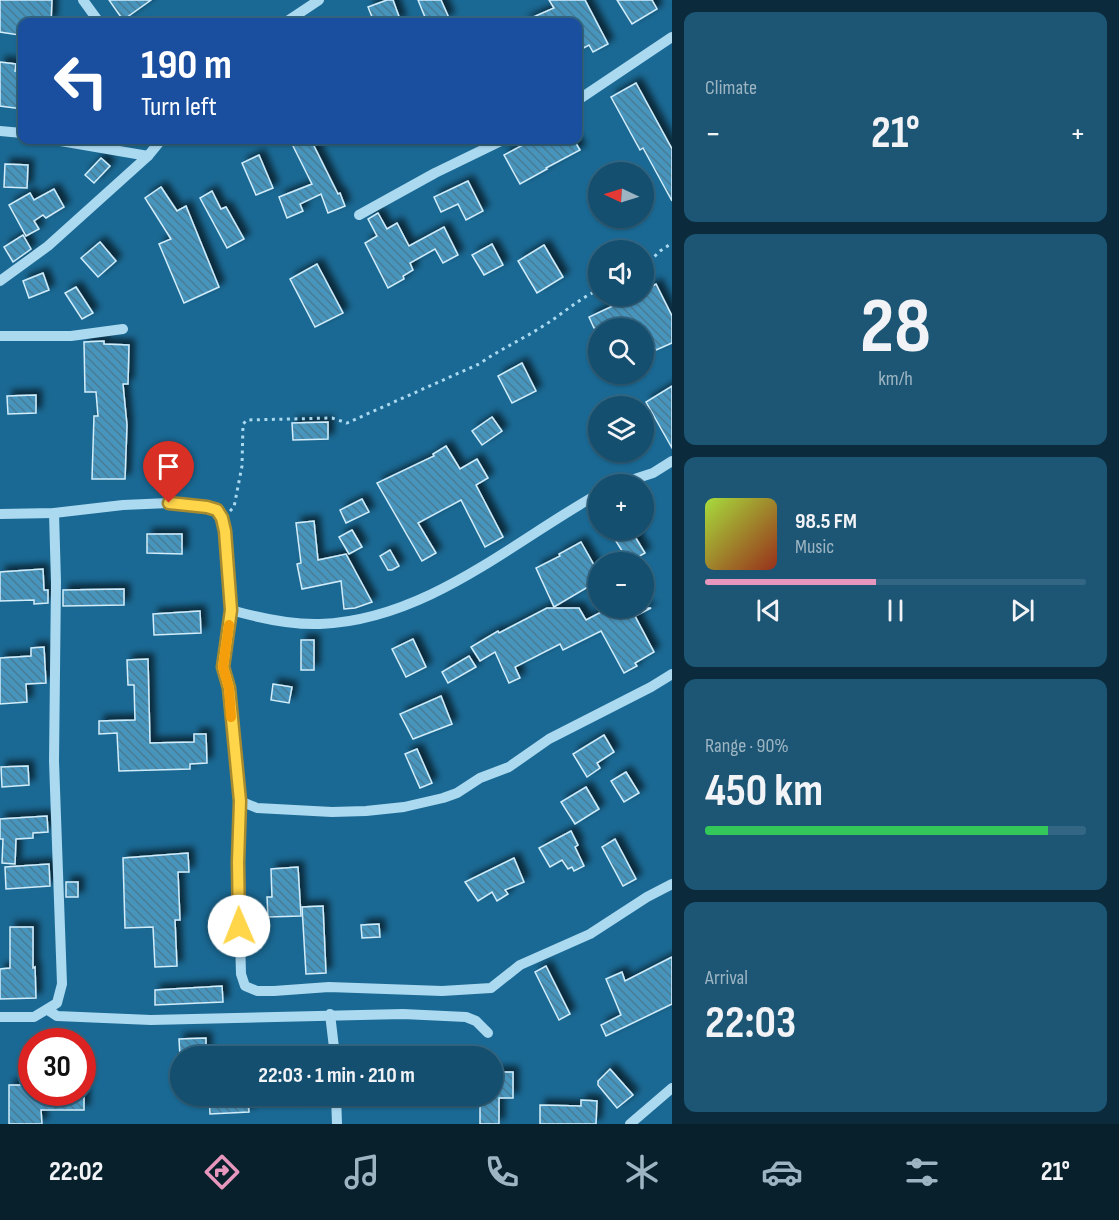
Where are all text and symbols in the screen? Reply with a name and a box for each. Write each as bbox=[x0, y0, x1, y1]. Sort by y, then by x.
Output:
text: 190 m bbox=[141, 40, 232, 91]
icon: left bbox=[42, 42, 120, 120]
text: Climate bbox=[705, 76, 757, 100]
text: Turn left bbox=[141, 91, 217, 123]
text: 21° bbox=[871, 106, 920, 161]
text: − bbox=[705, 114, 721, 154]
text: + bbox=[1070, 114, 1086, 154]
north arrow bbox=[588, 162, 654, 228]
map controls bbox=[588, 162, 654, 618]
button: sound bbox=[588, 240, 654, 306]
text: 28 bbox=[860, 281, 931, 374]
button: search bbox=[588, 318, 654, 384]
text: km/h bbox=[878, 367, 913, 391]
button: layers bbox=[588, 396, 654, 462]
pin bbox=[143, 441, 194, 503]
icon: arrive bbox=[152, 450, 185, 483]
button: + bbox=[588, 474, 654, 540]
text: 98.5 FM bbox=[795, 508, 857, 535]
text: Music bbox=[795, 535, 834, 559]
button: − bbox=[588, 552, 654, 618]
icon: previous bbox=[752, 594, 785, 627]
icon: pause bbox=[879, 594, 912, 627]
icon: next bbox=[1006, 594, 1039, 627]
text: Range · 90% bbox=[705, 734, 789, 758]
text: 450 km bbox=[705, 764, 823, 819]
position arrow bbox=[207, 894, 271, 958]
text: Arrival bbox=[705, 966, 748, 990]
text: 22:03 bbox=[705, 996, 796, 1051]
speed limit sign: 30 bbox=[18, 1028, 96, 1106]
text: 22:03 · 1 min · 210 m bbox=[258, 1062, 415, 1089]
icon: directions bbox=[201, 1151, 243, 1193]
icon: music bbox=[341, 1151, 383, 1193]
icon: phone bbox=[481, 1151, 523, 1193]
icon: climate bbox=[621, 1151, 663, 1193]
icon: car bbox=[761, 1151, 803, 1193]
icon: filters bbox=[901, 1151, 943, 1193]
text: 22:02 bbox=[49, 1156, 103, 1188]
text: 21° bbox=[1041, 1156, 1070, 1188]

